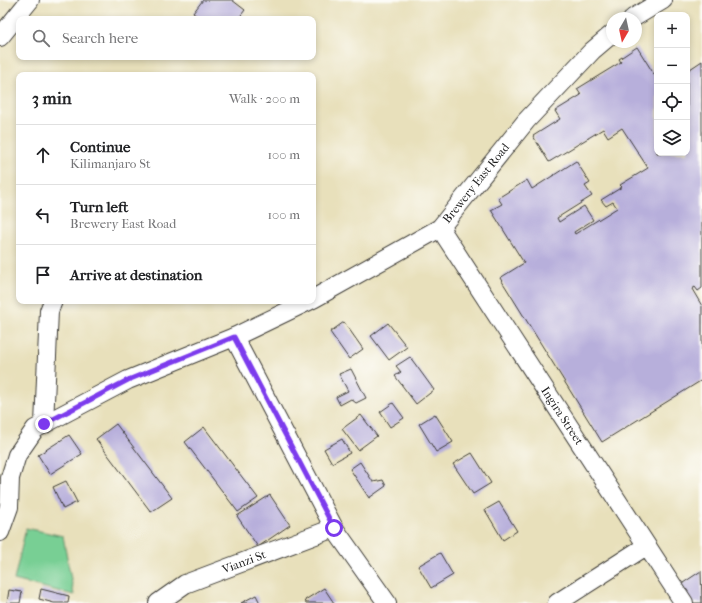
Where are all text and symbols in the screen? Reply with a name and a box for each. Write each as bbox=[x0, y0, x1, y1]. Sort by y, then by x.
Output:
north arrow bbox=[606, 12, 642, 48]
map controls bbox=[654, 12, 690, 156]
button: + bbox=[654, 12, 690, 48]
search box bbox=[16, 16, 316, 60]
icon: search bbox=[30, 27, 52, 49]
text: Search here bbox=[62, 29, 138, 47]
button: − bbox=[654, 48, 690, 84]
button: locate bbox=[654, 84, 690, 120]
text: 3 min bbox=[32, 88, 72, 108]
text: Walk · 200 m bbox=[229, 91, 300, 106]
button: layers bbox=[654, 120, 690, 156]
text: Continue bbox=[70, 138, 130, 156]
street label: Brewery East Road bbox=[440, 140, 513, 226]
icon: ahead bbox=[32, 144, 54, 166]
text: 100 m bbox=[267, 147, 300, 162]
text: Kilimanjaro St bbox=[70, 156, 151, 171]
text: Turn left bbox=[70, 198, 128, 216]
icon: left bbox=[32, 204, 54, 226]
text: 100 m bbox=[267, 207, 300, 222]
text: Brewery East Road bbox=[70, 216, 176, 231]
icon: arrive bbox=[32, 264, 54, 286]
text: Arrive at destination bbox=[70, 266, 202, 284]
street label: Ingira Street bbox=[538, 384, 587, 448]
route end bbox=[35, 415, 53, 433]
route start bbox=[325, 519, 343, 537]
street label: Vianzi St bbox=[219, 547, 269, 577]

